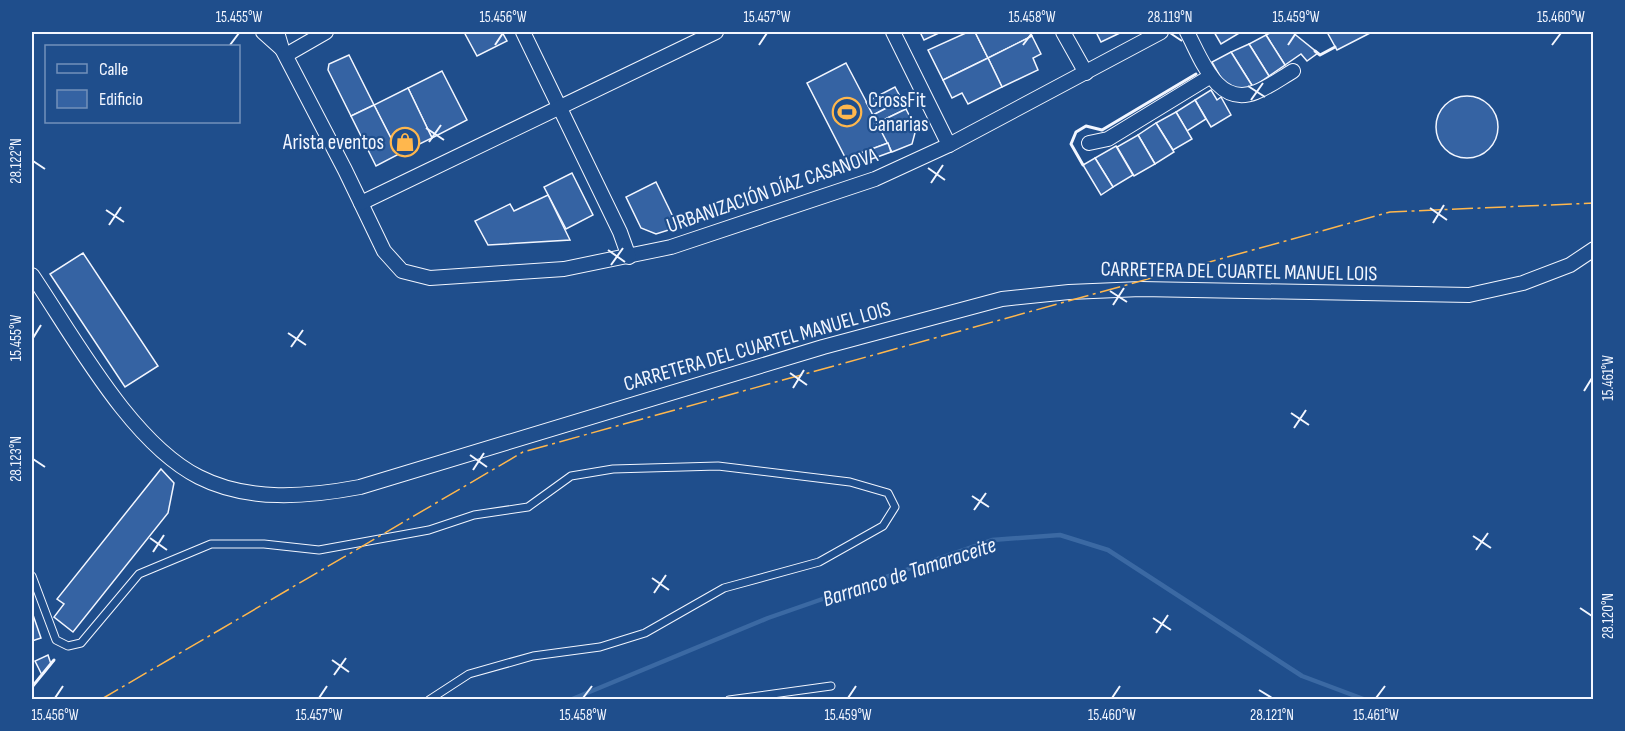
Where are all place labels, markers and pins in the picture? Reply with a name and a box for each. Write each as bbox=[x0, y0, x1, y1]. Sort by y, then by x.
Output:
place label: CrossFit Canarias bbox=[868, 88, 929, 137]
sports icon: CrossFit Canarias bbox=[831, 96, 863, 128]
shop icon: Arista eventos bbox=[389, 126, 421, 158]
place label: Arista eventos bbox=[282, 130, 384, 155]

